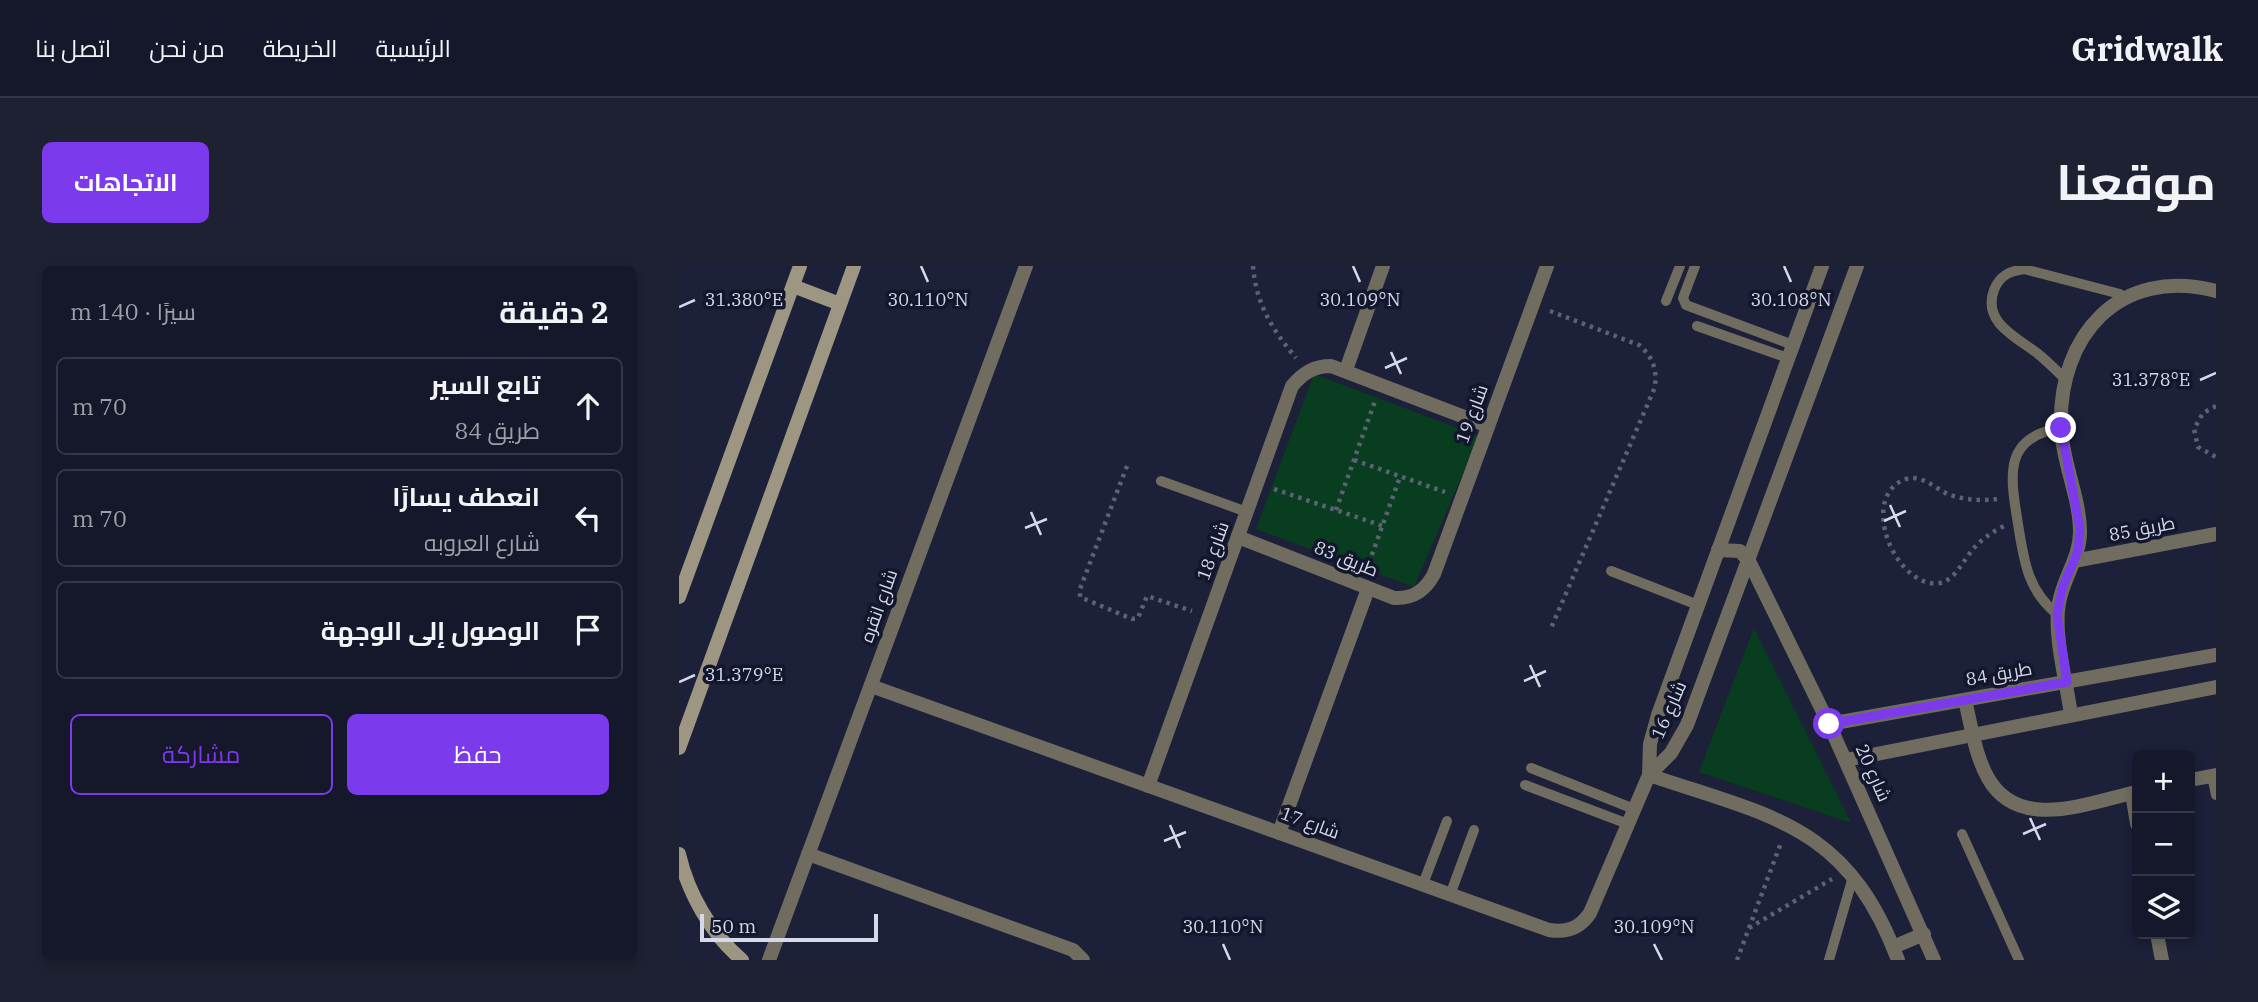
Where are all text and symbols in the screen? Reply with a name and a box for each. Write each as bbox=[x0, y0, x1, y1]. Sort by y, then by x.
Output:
text: Gridwalk bbox=[2071, 27, 2223, 70]
text: اتصل بنا bbox=[35, 32, 111, 64]
text: من نحن bbox=[149, 32, 225, 64]
text: الخريطة bbox=[263, 32, 338, 64]
text: الرئيسية bbox=[376, 32, 451, 64]
button: الاتجاهات bbox=[42, 142, 209, 223]
text: موقعنا bbox=[2056, 150, 2216, 213]
text: 31.380°E bbox=[705, 288, 783, 311]
text: 30.110°N bbox=[887, 288, 969, 311]
text: 30.109°N bbox=[1319, 288, 1401, 311]
text: 30.108°N bbox=[1750, 288, 1832, 311]
text: 2 دقيقة bbox=[499, 292, 609, 331]
text: سيرًا · 140 m bbox=[70, 296, 196, 326]
text: تابع السير bbox=[431, 367, 540, 401]
text: 31.378°E bbox=[2112, 368, 2190, 391]
street label: شارع 19 bbox=[1450, 381, 1494, 447]
icon: ahead bbox=[569, 387, 607, 425]
text: 70 m bbox=[72, 391, 127, 421]
route end bbox=[2045, 412, 2076, 443]
text: طريق 84 bbox=[454, 415, 540, 445]
text: انعطف يسارًا bbox=[392, 479, 540, 513]
icon: left bbox=[569, 499, 607, 537]
text: 70 m bbox=[72, 503, 127, 533]
street label: طريق 85 bbox=[2107, 511, 2177, 547]
street label: شارع 18 bbox=[1191, 518, 1235, 584]
text: شارع العروبه bbox=[424, 527, 540, 557]
street label: طريق 83 bbox=[1310, 535, 1382, 583]
street label: شارع انقره bbox=[855, 566, 903, 646]
icon: arrive bbox=[569, 611, 607, 649]
text: الوصول إلى الوجهة bbox=[321, 613, 540, 647]
street label: طريق 84 bbox=[1964, 656, 2034, 692]
text: 31.379°E bbox=[705, 663, 783, 686]
street label: شارع 16 bbox=[1646, 677, 1692, 743]
route start bbox=[1813, 708, 1844, 739]
button: مشاركة bbox=[70, 714, 333, 795]
button: حفظ bbox=[347, 714, 609, 795]
street label: شارع 20 bbox=[1850, 740, 1896, 806]
map controls bbox=[2132, 750, 2195, 939]
button: + bbox=[2132, 750, 2195, 813]
street label: شارع 17 bbox=[1277, 801, 1343, 845]
button: − bbox=[2132, 813, 2195, 876]
button: layers bbox=[2132, 876, 2195, 939]
scale bar bbox=[700, 911, 879, 943]
text: 50 m bbox=[711, 914, 756, 938]
text: 30.110°N bbox=[1182, 915, 1264, 938]
text: 30.109°N bbox=[1613, 915, 1695, 938]

